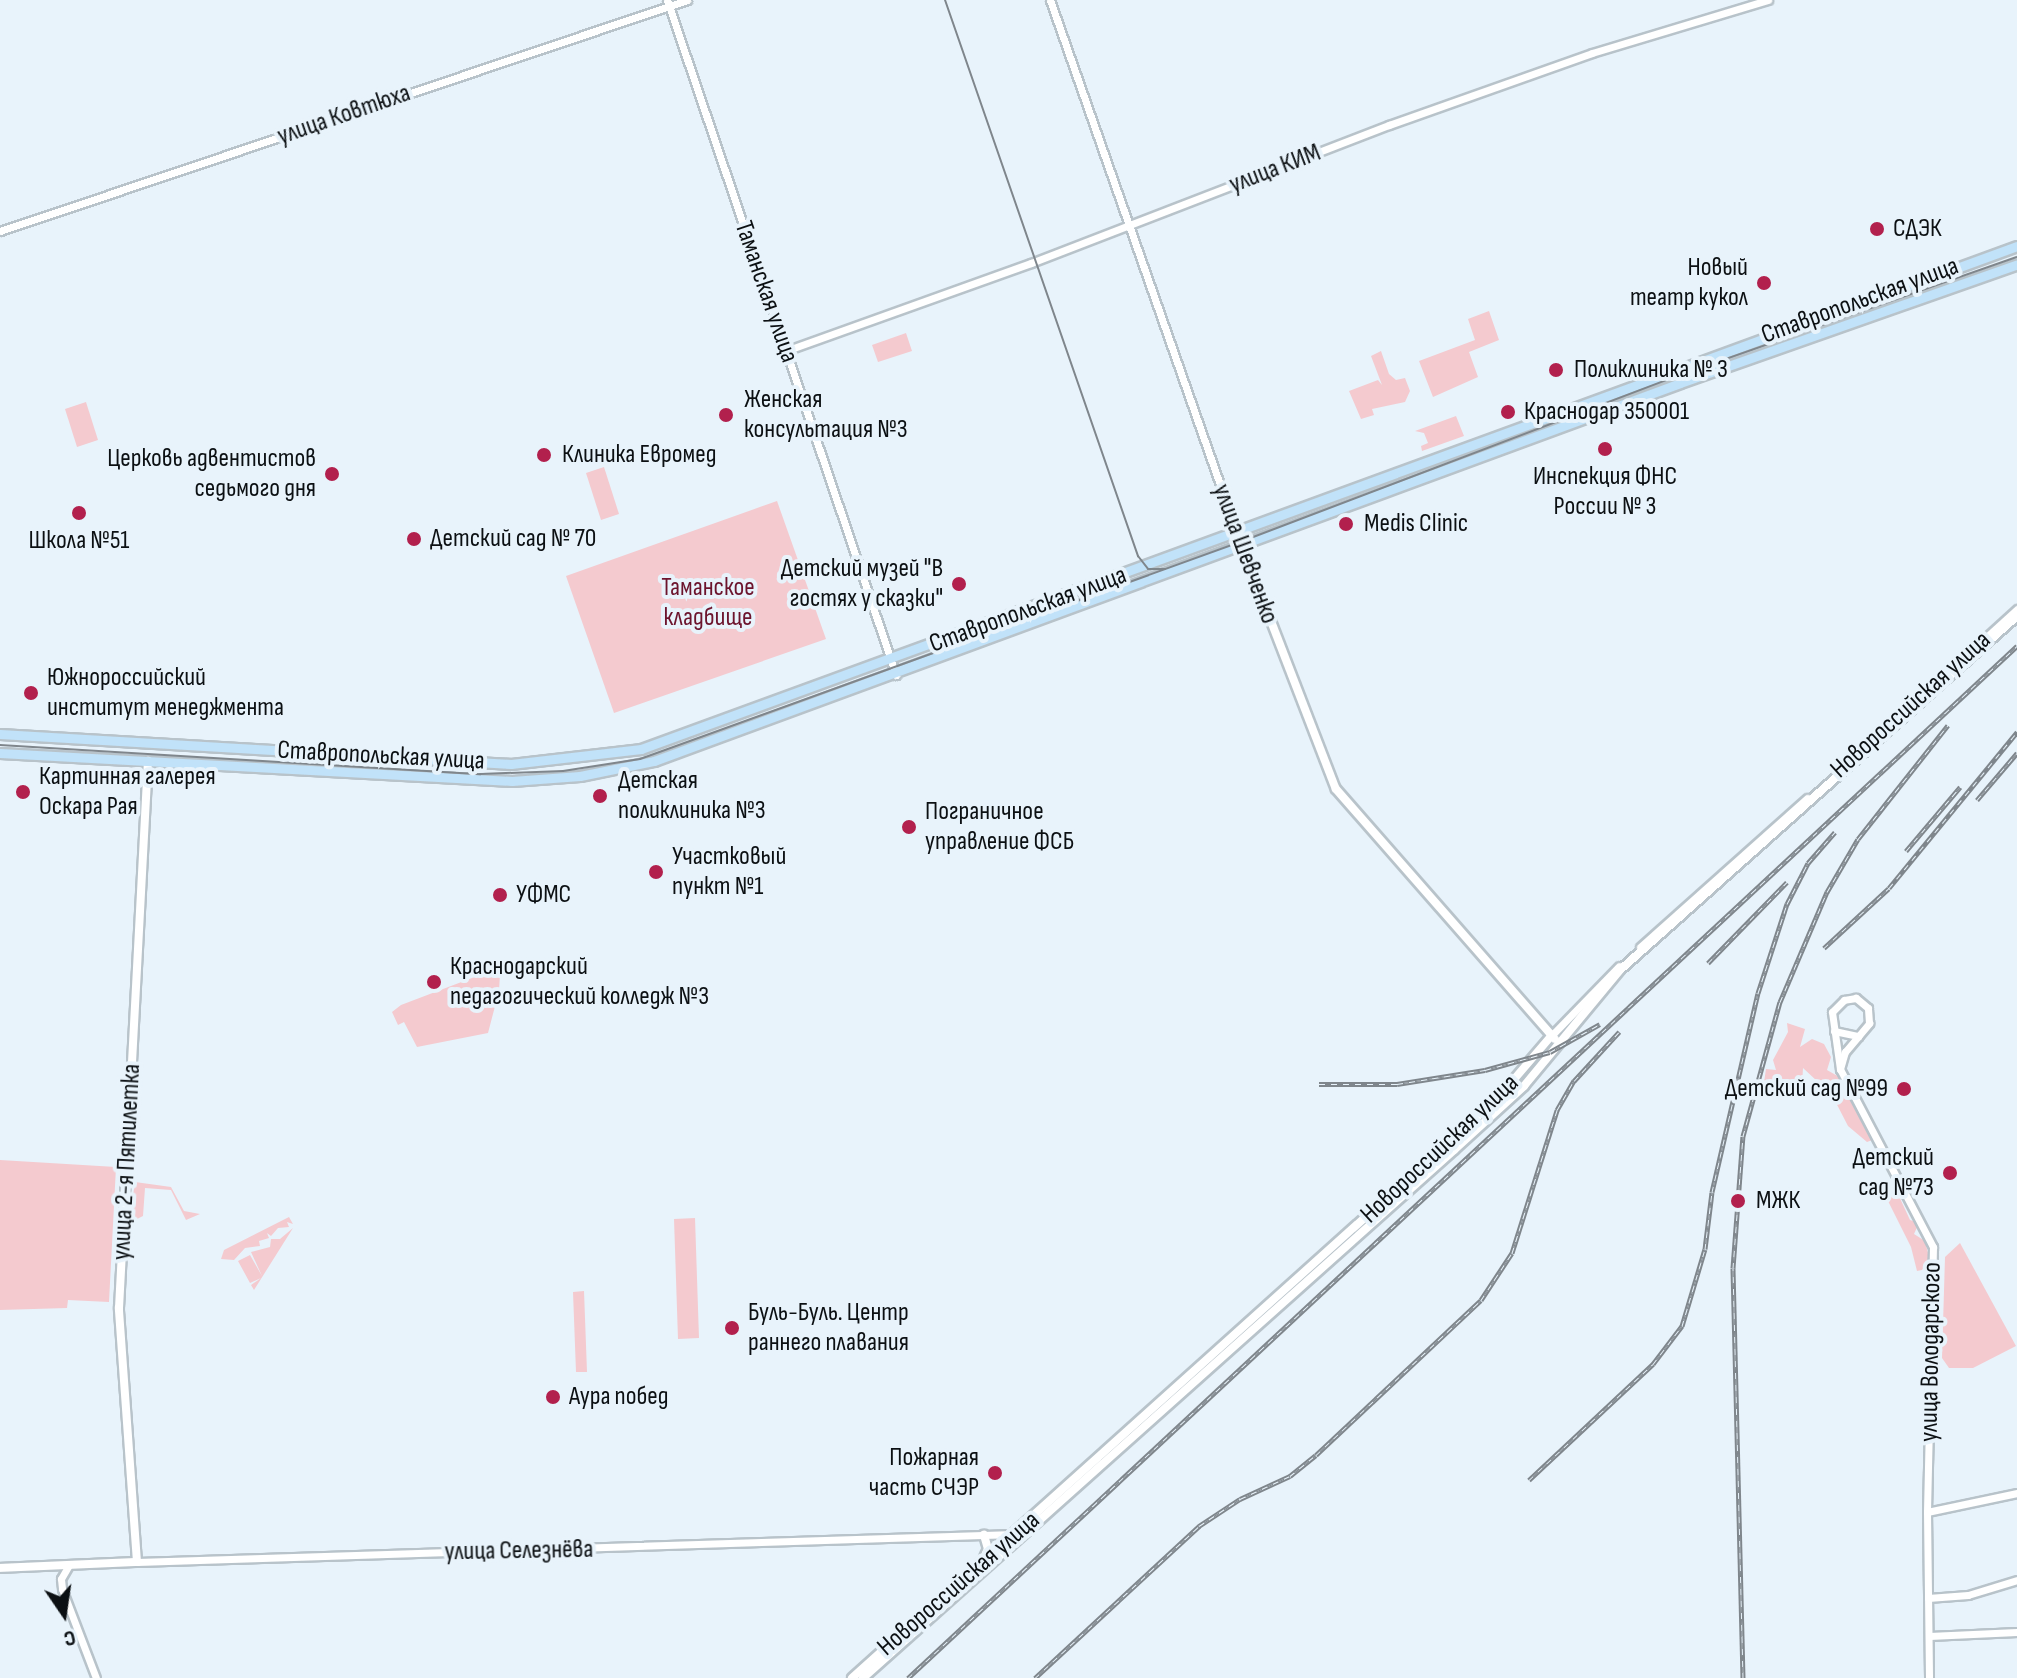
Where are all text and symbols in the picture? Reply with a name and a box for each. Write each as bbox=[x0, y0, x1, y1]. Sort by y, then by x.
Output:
street label: улица Ковтюха bbox=[273, 78, 415, 152]
street label: улица КИМ bbox=[1225, 137, 1325, 201]
place label: СДЭК bbox=[1893, 213, 1942, 245]
street label: Таманская улица bbox=[727, 217, 805, 367]
marker: СДЭК bbox=[1868, 220, 1886, 238]
street label: Ставропольская улица bbox=[1757, 251, 1963, 351]
place label: Новый театр кукол bbox=[1630, 252, 1748, 314]
marker: Новый театр кукол bbox=[1755, 274, 1773, 292]
place label: Поликлиника № 3 bbox=[1574, 354, 1728, 386]
marker: Поликлиника № 3 bbox=[1545, 359, 1567, 381]
place label: Женская консультация №3 bbox=[744, 384, 908, 446]
place label: Краснодар 350001 bbox=[1524, 396, 1689, 428]
marker: Краснодар 350001 bbox=[1499, 403, 1517, 421]
marker: Женская консультация №3 bbox=[715, 404, 737, 426]
place label: Клиника Евромед bbox=[562, 439, 716, 471]
marker: Инспекция ФНС России № 3 bbox=[1596, 440, 1614, 458]
place label: Церковь адвентистов седьмого дня bbox=[107, 443, 316, 504]
marker: Клиника Евромед bbox=[533, 444, 555, 466]
place label: Инспекция ФНС России № 3 bbox=[1533, 461, 1677, 522]
marker: Церковь адвентистов седьмого дня bbox=[323, 465, 341, 483]
street label: улица Шевченко bbox=[1205, 480, 1285, 628]
marker: Школа №51 bbox=[70, 504, 88, 522]
place label: Medis Clinic bbox=[1364, 508, 1468, 540]
marker: Medis Clinic bbox=[1335, 513, 1357, 535]
place label: Детский сад № 70 bbox=[430, 523, 596, 555]
place label: Школа №51 bbox=[29, 525, 129, 557]
marker: Детский сад № 70 bbox=[405, 530, 423, 548]
place label: Детский музей "В гостях у сказки" bbox=[781, 553, 943, 614]
street label: Ставропольская улица bbox=[925, 560, 1131, 660]
park label: Таманское кладбище bbox=[661, 572, 755, 634]
marker: Детский музей "В гостях у сказки" bbox=[950, 575, 968, 593]
street label: Новороссийская улица bbox=[1824, 625, 1998, 785]
place label: Южнороссийский институт менеджмента bbox=[47, 662, 284, 724]
marker: Южнороссийский институт менеджмента bbox=[22, 684, 40, 702]
street label: Ставропольская улица bbox=[277, 735, 485, 777]
place label: Картинная галерея Оскара Рая bbox=[39, 761, 216, 822]
place label: Детская поликлиника №3 bbox=[618, 765, 766, 826]
marker: Картинная галерея Оскара Рая bbox=[14, 783, 32, 801]
marker: Детская поликлиника №3 bbox=[589, 785, 611, 807]
place label: Пограничное управление ФСБ bbox=[925, 796, 1074, 858]
marker: Пограничное управление ФСБ bbox=[900, 818, 918, 836]
place label: Участковый пункт №1 bbox=[672, 841, 786, 902]
marker: Участковый пункт №1 bbox=[647, 863, 665, 881]
place label: УФМС bbox=[516, 879, 571, 911]
marker: УФМС bbox=[491, 886, 509, 904]
place label: Краснодарский педагогический колледж №3 bbox=[450, 951, 709, 1012]
marker: Краснодарский педагогический колледж №3 bbox=[425, 973, 443, 991]
street label: улица 2-я Пятилетка bbox=[106, 1063, 148, 1261]
street label: Новороссийская улица bbox=[1354, 1068, 1526, 1230]
place label: Детский сад №99 bbox=[1725, 1073, 1888, 1105]
marker: Детский сад №99 bbox=[1895, 1080, 1913, 1098]
place label: Детский сад №73 bbox=[1852, 1142, 1934, 1204]
marker: Детский сад №73 bbox=[1941, 1164, 1959, 1182]
place label: МЖК bbox=[1756, 1185, 1800, 1217]
marker: МЖК bbox=[1727, 1190, 1749, 1212]
street label: улица Володарского bbox=[1914, 1262, 1948, 1442]
place label: Буль-Буль. Центр раннего плавания bbox=[748, 1297, 909, 1358]
marker: Буль-Буль. Центр раннего плавания bbox=[723, 1319, 741, 1337]
place label: Аура побед bbox=[569, 1381, 669, 1413]
marker: Аура побед bbox=[544, 1388, 562, 1406]
place label: Пожарная часть СЧЭР bbox=[869, 1442, 979, 1504]
marker: Пожарная часть СЧЭР bbox=[986, 1464, 1004, 1482]
street label: Новороссийская улица bbox=[872, 1505, 1046, 1663]
street label: улица Селезнёва bbox=[444, 1534, 594, 1568]
north arrow bbox=[24, 1574, 104, 1654]
text: С bbox=[61, 1623, 78, 1652]

